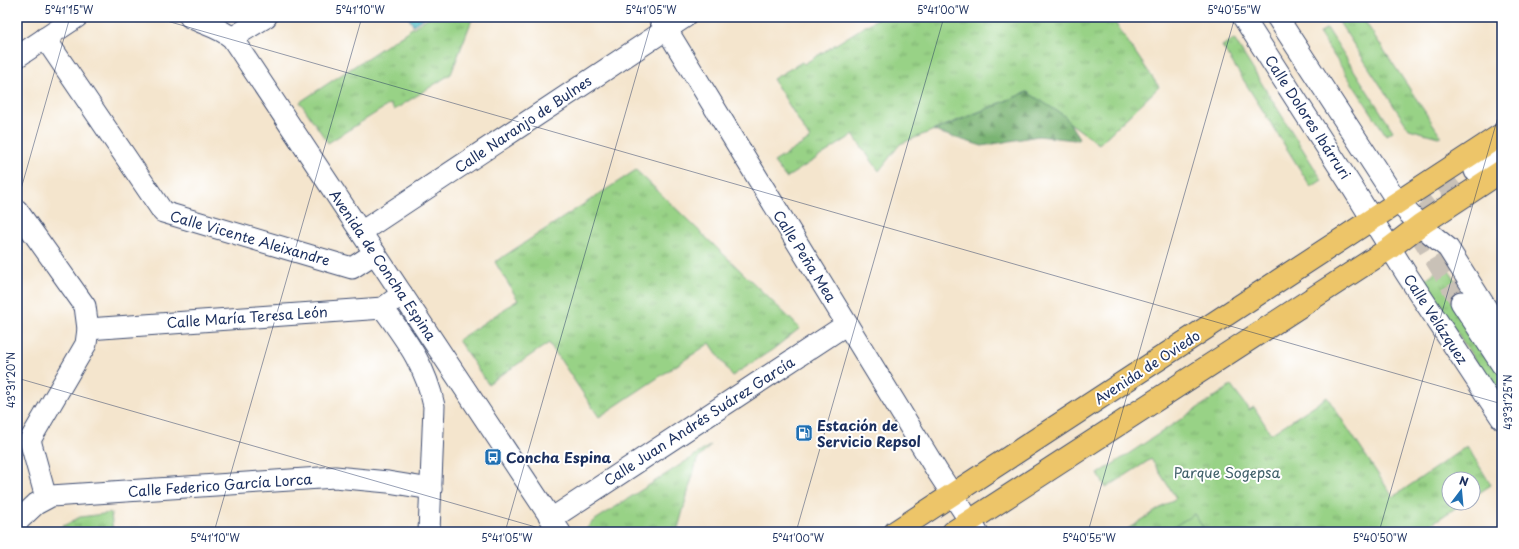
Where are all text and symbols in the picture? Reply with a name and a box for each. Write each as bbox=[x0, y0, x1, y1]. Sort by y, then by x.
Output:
text: 5°41'15"W bbox=[45, 2, 94, 17]
text: 5°41'10"W bbox=[335, 2, 386, 17]
text: 5°41'05"W bbox=[625, 2, 677, 17]
text: 5°41'00"W bbox=[917, 2, 970, 17]
text: 5°40'55"W bbox=[1207, 2, 1262, 17]
street label: Calle Dolores Ibárruri bbox=[1260, 51, 1356, 183]
street label: Calle Naranjo de Bulnes bbox=[450, 70, 596, 178]
street label: Avenida de Concha Espina bbox=[325, 185, 442, 345]
street label: Calle Vicente Aleixandre bbox=[168, 205, 332, 271]
street label: Calle Peña Mea bbox=[768, 206, 842, 306]
street label: Calle Velázquez bbox=[1399, 270, 1473, 369]
street label: Calle María Teresa León bbox=[166, 301, 328, 333]
street label: Avenida de Oviedo bbox=[1090, 325, 1204, 409]
street label: Calle Juan Andrés Suárez García bbox=[599, 351, 799, 491]
text: 43°31'20"N bbox=[3, 352, 18, 408]
text: 43°31'25"N bbox=[1500, 374, 1515, 430]
place label: Estación de Servicio Repsol bbox=[817, 415, 921, 452]
fuel station icon: Estación de Servicio Repsol bbox=[794, 423, 814, 443]
bus stop icon: Concha Espina bbox=[483, 447, 503, 467]
place label: Concha Espina bbox=[506, 447, 612, 468]
park label: Parque Sogepsa bbox=[1174, 462, 1280, 483]
street label: Calle Federico García Lorca bbox=[127, 468, 313, 502]
north arrow bbox=[1441, 471, 1481, 511]
text: N bbox=[1457, 472, 1471, 490]
text: 5°41'10"W bbox=[190, 530, 241, 545]
text: 5°41'05"W bbox=[481, 530, 533, 545]
text: 5°41'00"W bbox=[772, 530, 825, 545]
text: 5°40'55"W bbox=[1062, 530, 1117, 545]
text: 5°40'50"W bbox=[1353, 530, 1408, 545]

